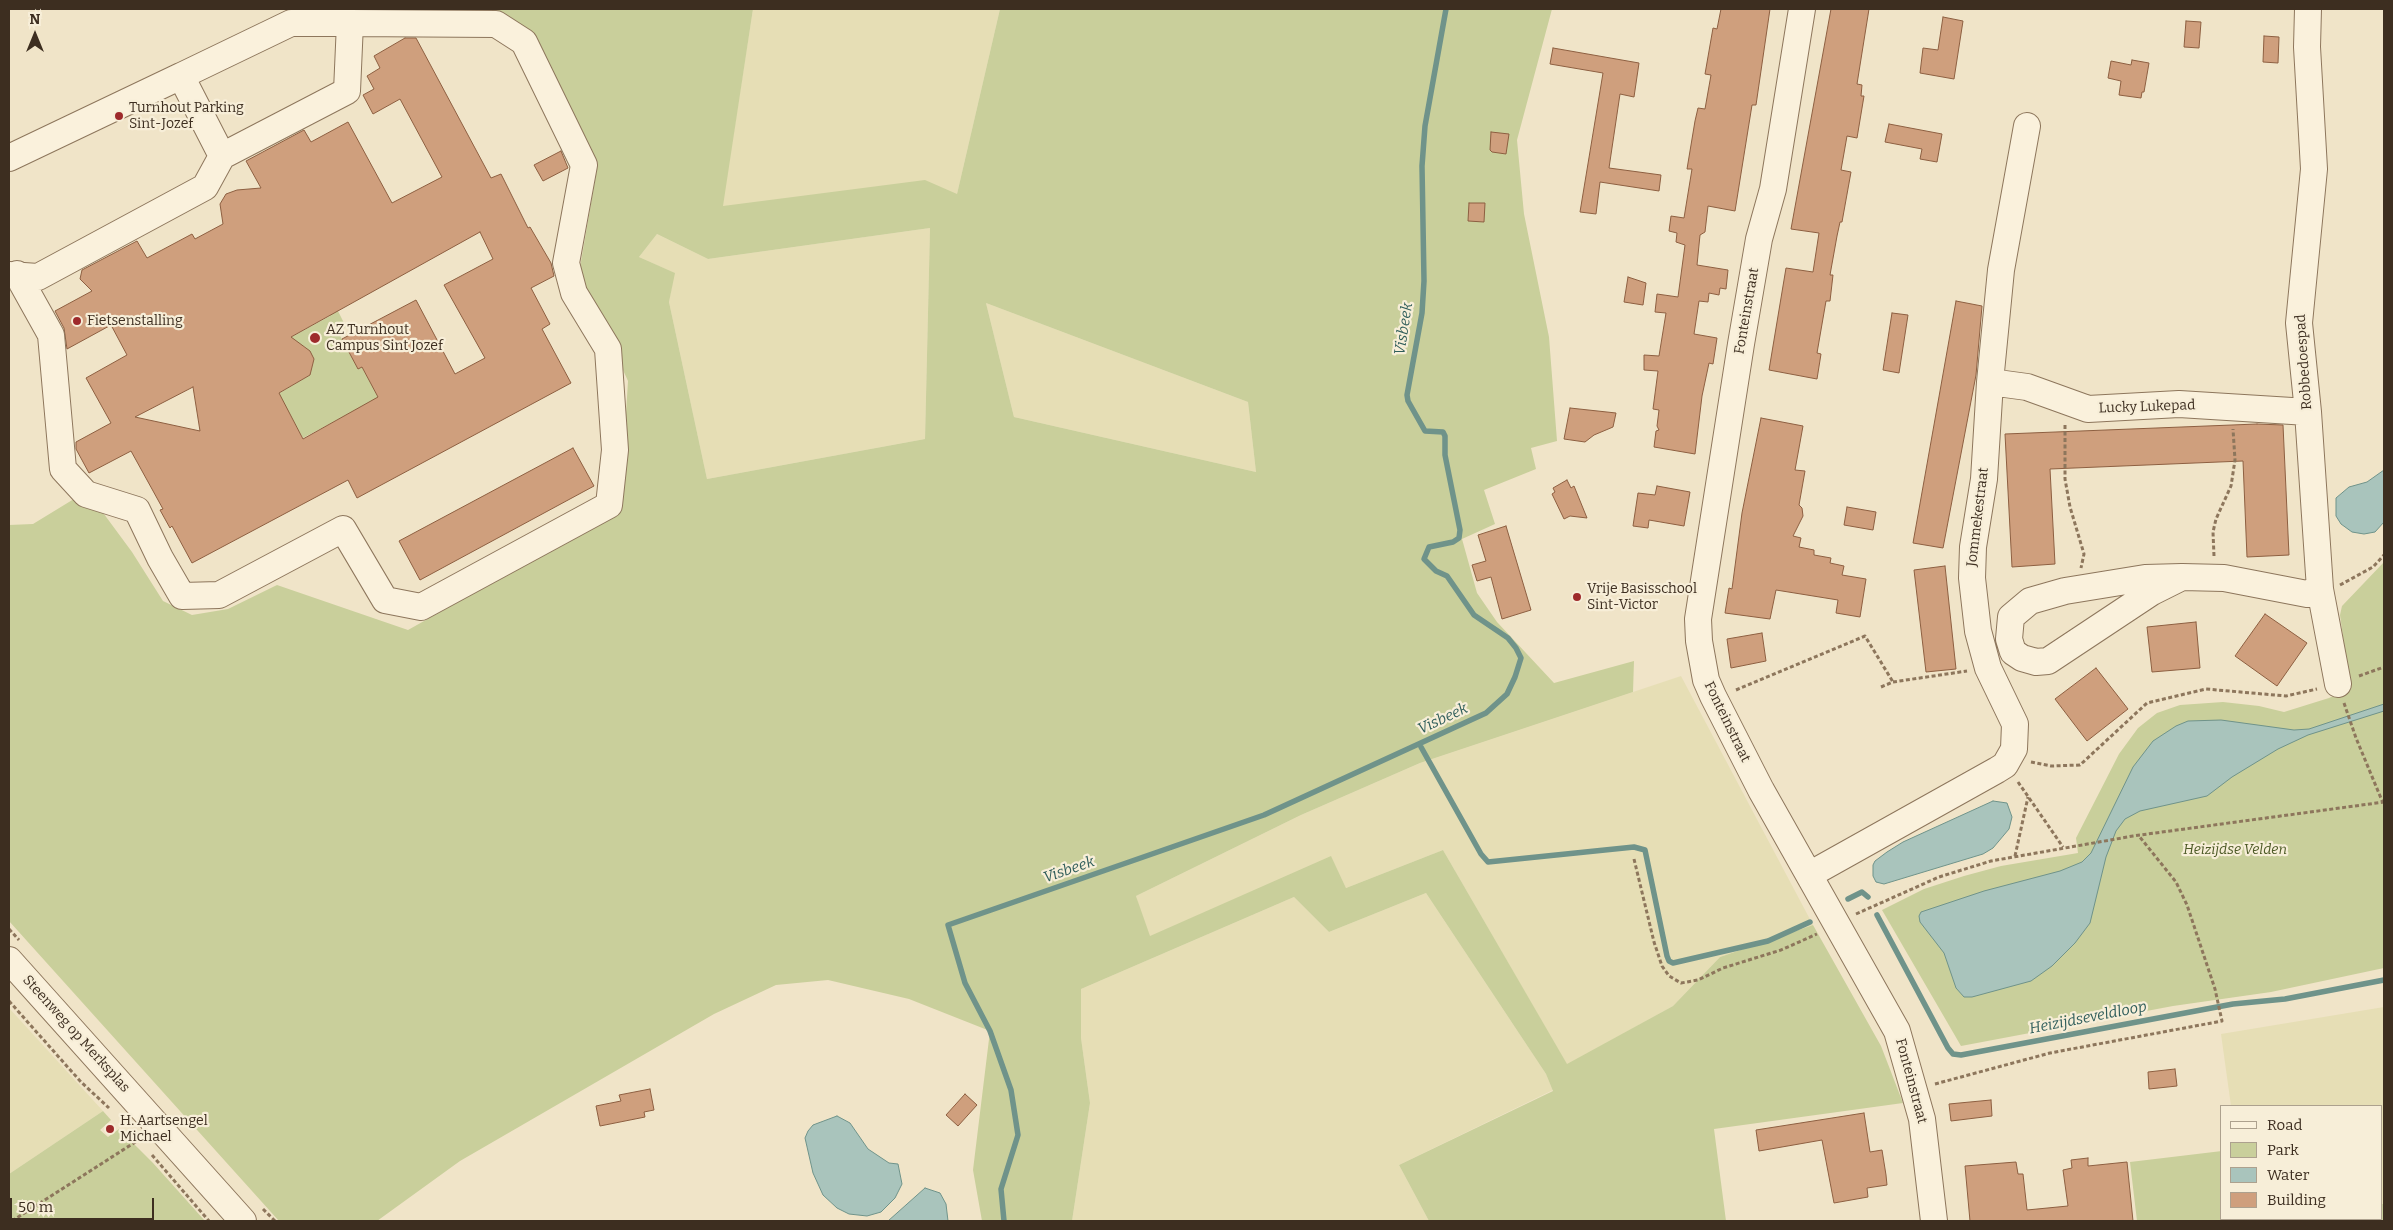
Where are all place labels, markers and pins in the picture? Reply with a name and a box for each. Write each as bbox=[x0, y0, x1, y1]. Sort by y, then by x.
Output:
place label: Turnhout Parking Sint-Jozef bbox=[129, 100, 244, 132]
marker: Turnhout Parking Sint-Jozef bbox=[113, 110, 125, 122]
place label: Fietsenstalling bbox=[87, 313, 183, 329]
marker: Fietsenstalling bbox=[71, 315, 83, 327]
place label: AZ Turnhout Campus Sint Jozef bbox=[326, 322, 443, 354]
marker: AZ Turnhout Campus Sint Jozef bbox=[308, 331, 322, 345]
place label: Vrije Basisschool Sint-Victor bbox=[1587, 581, 1697, 614]
marker: Vrije Basisschool Sint-Victor bbox=[1571, 591, 1583, 603]
place label: H. Aartsengel Michael bbox=[120, 1113, 208, 1146]
marker: H. Aartsengel Michael bbox=[104, 1123, 116, 1135]

